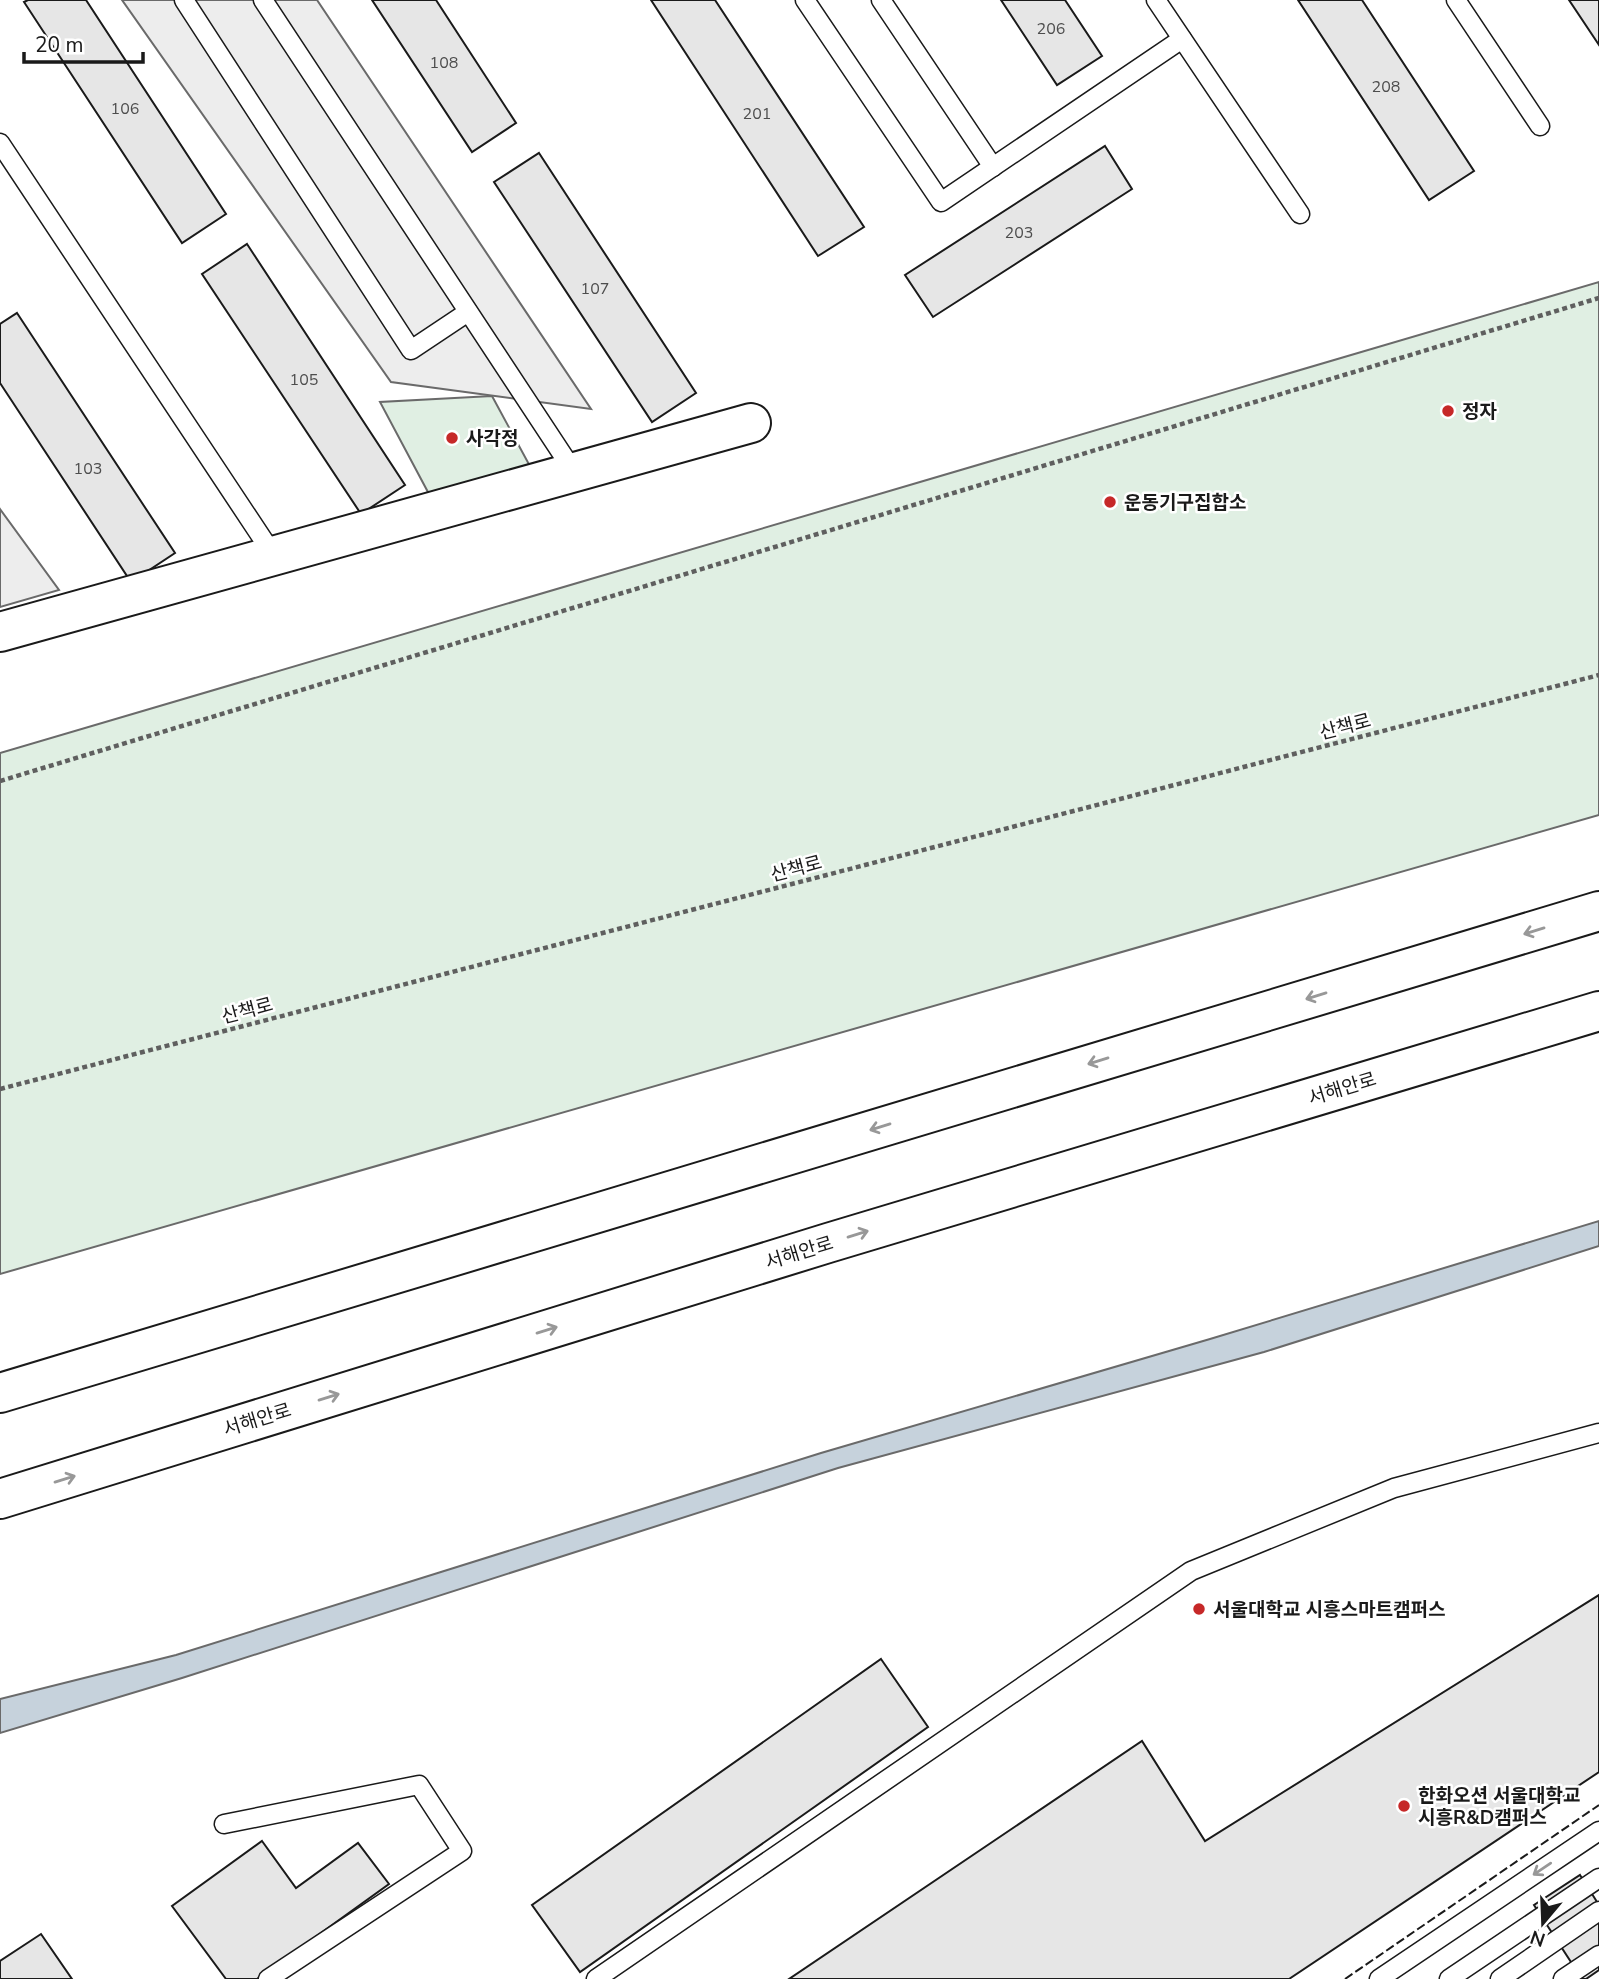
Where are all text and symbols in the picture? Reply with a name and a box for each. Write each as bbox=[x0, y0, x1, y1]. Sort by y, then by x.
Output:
house number: 206 bbox=[1037, 18, 1065, 40]
scale bar bbox=[24, 21, 144, 65]
text: 20 m bbox=[35, 31, 84, 59]
house number: 108 bbox=[430, 52, 458, 74]
house number: 208 bbox=[1372, 76, 1400, 98]
house number: 106 bbox=[111, 98, 139, 120]
house number: 201 bbox=[743, 103, 771, 125]
house number: 203 bbox=[1005, 222, 1033, 244]
house number: 107 bbox=[581, 278, 609, 300]
house number: 105 bbox=[290, 369, 318, 391]
place label: 정자 bbox=[1462, 399, 1497, 425]
marker: 정자 bbox=[1440, 403, 1456, 419]
place label: 사각정 bbox=[466, 426, 518, 452]
marker: 사각정 bbox=[444, 430, 460, 446]
house number: 103 bbox=[74, 458, 102, 480]
place label: 운동기구집합소 bbox=[1124, 490, 1246, 516]
marker: 운동기구집합소 bbox=[1102, 494, 1118, 510]
street label: 산책로 bbox=[1317, 708, 1374, 746]
street label: 산책로 bbox=[768, 850, 825, 888]
one-way arrow bbox=[1523, 925, 1545, 938]
one-way arrow bbox=[1305, 991, 1327, 1003]
street label: 산책로 bbox=[219, 992, 276, 1030]
one-way arrow bbox=[1087, 1056, 1109, 1069]
street label: 서해안로 bbox=[1305, 1066, 1380, 1112]
one-way arrow bbox=[869, 1121, 891, 1134]
one-way arrow bbox=[847, 1227, 869, 1240]
street label: 서해안로 bbox=[762, 1230, 837, 1276]
one-way arrow bbox=[535, 1323, 557, 1335]
one-way arrow bbox=[318, 1390, 340, 1402]
street label: 서해안로 bbox=[220, 1397, 295, 1443]
one-way arrow bbox=[54, 1471, 76, 1484]
place label: 서울대학교 시흥스마트캠퍼스 bbox=[1213, 1597, 1445, 1623]
marker: 서울대학교 시흥스마트캠퍼스 bbox=[1191, 1601, 1207, 1617]
place label: 한화오션 서울대학교 시흥R&D캠퍼스 bbox=[1418, 1783, 1580, 1831]
marker: 한화오션 서울대학교 시흥R&D캠퍼스 bbox=[1396, 1798, 1412, 1814]
one-way arrow bbox=[1533, 1862, 1553, 1876]
north arrow bbox=[1508, 1888, 1578, 1958]
text: N bbox=[1527, 1924, 1549, 1953]

